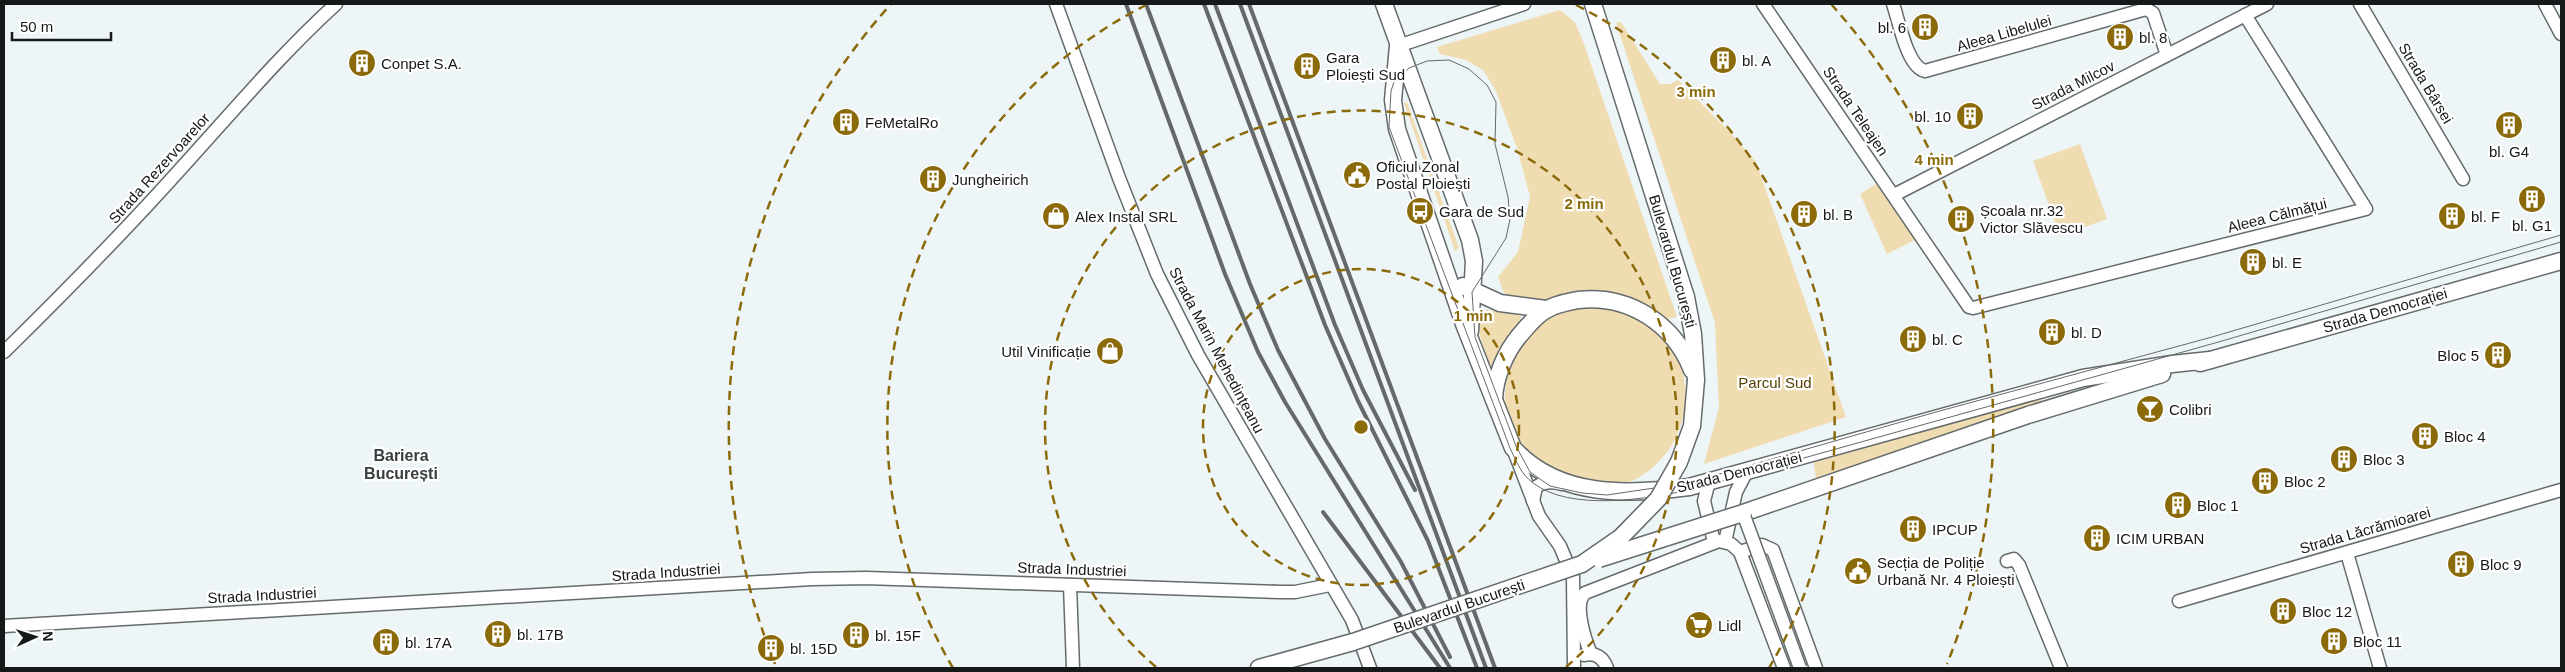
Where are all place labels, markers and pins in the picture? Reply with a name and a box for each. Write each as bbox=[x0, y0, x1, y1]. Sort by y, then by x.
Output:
building icon: bl. 6 bbox=[1910, 12, 1940, 42]
place label: bl. 6 bbox=[1878, 19, 1906, 36]
building icon: bl. 8 bbox=[2105, 22, 2135, 52]
place label: bl. 8 bbox=[2139, 29, 2167, 46]
building icon: bl. A bbox=[1708, 45, 1738, 75]
building icon: Conpet S.A. bbox=[347, 48, 377, 78]
place label: Gara Ploiești Sud bbox=[1326, 49, 1405, 83]
building icon: Gara Ploiești Sud bbox=[1292, 51, 1322, 81]
place label: bl. A bbox=[1742, 52, 1771, 69]
place label: Conpet S.A. bbox=[381, 55, 462, 72]
building icon: bl. 10 bbox=[1955, 101, 1985, 131]
building icon: FeMetalRo bbox=[831, 107, 861, 137]
place label: bl. 10 bbox=[1914, 108, 1951, 125]
building icon: bl. G4 bbox=[2494, 110, 2524, 140]
place label: FeMetalRo bbox=[865, 114, 938, 131]
place label: bl. G4 bbox=[2489, 143, 2529, 160]
place label: Oficiul Zonal Postal Ploiești bbox=[1376, 158, 1470, 192]
public building icon: Oficiul Zonal Postal Ploiești bbox=[1342, 160, 1372, 190]
building icon: Jungheirich bbox=[918, 164, 948, 194]
place label: Jungheirich bbox=[952, 171, 1029, 188]
building icon: bl. G1 bbox=[2517, 184, 2547, 214]
bus stop icon: Gara de Sud bbox=[1405, 196, 1435, 226]
building icon: bl. B bbox=[1789, 199, 1819, 229]
shop icon: Alex Instal SRL bbox=[1041, 201, 1071, 231]
building icon: bl. F bbox=[2437, 201, 2467, 231]
place label: Școala nr.32 Victor Slăvescu bbox=[1980, 202, 2083, 236]
place label: Gara de Sud bbox=[1439, 203, 1524, 220]
building icon: Școala nr.32 Victor Slăvescu bbox=[1946, 204, 1976, 234]
place label: bl. B bbox=[1823, 206, 1853, 223]
place label: Alex Instal SRL bbox=[1075, 208, 1178, 225]
place label: bl. F bbox=[2471, 208, 2500, 225]
place label: bl. G1 bbox=[2512, 217, 2552, 234]
building icon: bl. E bbox=[2238, 247, 2268, 277]
place label: bl. E bbox=[2272, 254, 2302, 271]
building icon: bl. D bbox=[2037, 317, 2067, 347]
building icon: bl. C bbox=[1898, 324, 1928, 354]
place label: bl. D bbox=[2071, 324, 2102, 341]
place label: bl. C bbox=[1932, 331, 1963, 348]
shop icon: Util Vinificație bbox=[1095, 336, 1125, 366]
building icon: Bloc 5 bbox=[2483, 340, 2513, 370]
place label: Util Vinificație bbox=[1001, 343, 1091, 360]
place label: Bloc 5 bbox=[2437, 347, 2479, 364]
bar icon: Colibri bbox=[2135, 394, 2165, 424]
place label: Colibri bbox=[2169, 401, 2212, 418]
centre of rings bbox=[1352, 418, 1370, 436]
building icon: Bloc 4 bbox=[2410, 421, 2440, 451]
place label: Bloc 4 bbox=[2444, 428, 2486, 445]
building icon: Bloc 3 bbox=[2329, 444, 2359, 474]
place label: Bloc 3 bbox=[2363, 451, 2405, 468]
building icon: Bloc 2 bbox=[2250, 466, 2280, 496]
place label: Bloc 2 bbox=[2284, 473, 2326, 490]
building icon: Bloc 1 bbox=[2163, 490, 2193, 520]
place label: Bloc 1 bbox=[2197, 497, 2239, 514]
building icon: IPCUP bbox=[1898, 514, 1928, 544]
place label: IPCUP bbox=[1932, 521, 1978, 538]
building icon: ICIM URBAN bbox=[2082, 523, 2112, 553]
place label: ICIM URBAN bbox=[2116, 530, 2204, 547]
building icon: Bloc 9 bbox=[2446, 549, 2476, 579]
place label: Secția de Poliție Urbană Nr. 4 Ploiești bbox=[1877, 554, 2015, 588]
public building icon: Secția de Poliție Urbană Nr. 4 Ploiești bbox=[1843, 556, 1873, 586]
place label: Bloc 9 bbox=[2480, 556, 2522, 573]
building icon: Bloc 12 bbox=[2268, 596, 2298, 626]
place label: Bloc 12 bbox=[2302, 603, 2352, 620]
supermarket icon: Lidl bbox=[1684, 610, 1714, 640]
place label: Lidl bbox=[1718, 617, 1741, 634]
building icon: bl. 17B bbox=[483, 619, 513, 649]
building icon: bl. 15F bbox=[841, 620, 871, 650]
place label: bl. 17B bbox=[517, 626, 564, 643]
building icon: Bloc 11 bbox=[2319, 626, 2349, 656]
building icon: bl. 17A bbox=[371, 627, 401, 657]
place label: bl. 15F bbox=[875, 627, 921, 644]
building icon: bl. 15D bbox=[756, 633, 786, 663]
place label: Bloc 11 bbox=[2353, 633, 2402, 650]
place label: bl. 17A bbox=[405, 634, 452, 651]
place label: bl. 15D bbox=[790, 640, 838, 657]

